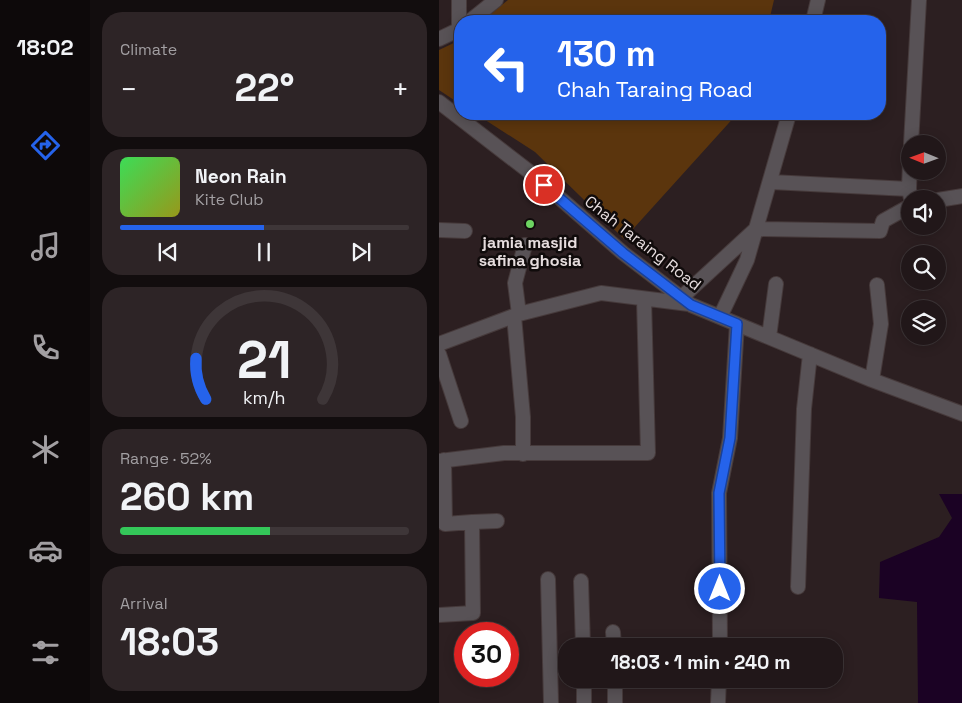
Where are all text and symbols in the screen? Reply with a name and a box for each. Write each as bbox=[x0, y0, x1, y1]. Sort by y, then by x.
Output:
text: 130 m bbox=[557, 32, 656, 76]
text: 18:02 bbox=[16, 33, 74, 61]
icon: left bbox=[474, 35, 539, 100]
text: Climate bbox=[120, 39, 177, 60]
text: 22° bbox=[234, 64, 295, 112]
text: − bbox=[120, 71, 137, 107]
text: + bbox=[392, 71, 409, 107]
text: Chah Taraing Road bbox=[557, 75, 753, 103]
icon: directions bbox=[28, 128, 63, 163]
north arrow bbox=[901, 135, 947, 180]
map controls bbox=[901, 135, 946, 345]
text: Neon Rain bbox=[195, 164, 287, 189]
pin bbox=[523, 164, 565, 206]
icon: arrive bbox=[530, 171, 558, 199]
text: Kite Club bbox=[195, 189, 264, 210]
button: sound bbox=[901, 190, 946, 235]
street label: Chah Taraing Road bbox=[580, 191, 706, 295]
marker: jamia masjid safina ghosia bbox=[524, 218, 536, 230]
icon: music bbox=[28, 229, 63, 264]
place label: jamia masjid safina ghosia bbox=[479, 232, 581, 271]
icon: previous bbox=[154, 238, 182, 266]
icon: pause bbox=[250, 238, 278, 266]
icon: next bbox=[347, 238, 375, 266]
button: search bbox=[901, 245, 946, 290]
button: layers bbox=[901, 300, 946, 345]
text: 21 bbox=[237, 327, 292, 393]
icon: phone bbox=[28, 330, 63, 365]
text: km/h bbox=[243, 386, 286, 409]
icon: climate bbox=[28, 432, 63, 467]
text: Range · 52% bbox=[120, 448, 212, 469]
text: 260 km bbox=[120, 473, 254, 521]
icon: car bbox=[28, 533, 63, 568]
position arrow bbox=[693, 562, 745, 614]
text: Arrival bbox=[120, 593, 168, 614]
text: 18:03 bbox=[120, 618, 219, 666]
speed limit sign: 30 bbox=[454, 622, 519, 687]
icon: filters bbox=[28, 635, 63, 670]
text: 18:03 · 1 min · 240 m bbox=[611, 650, 790, 675]

